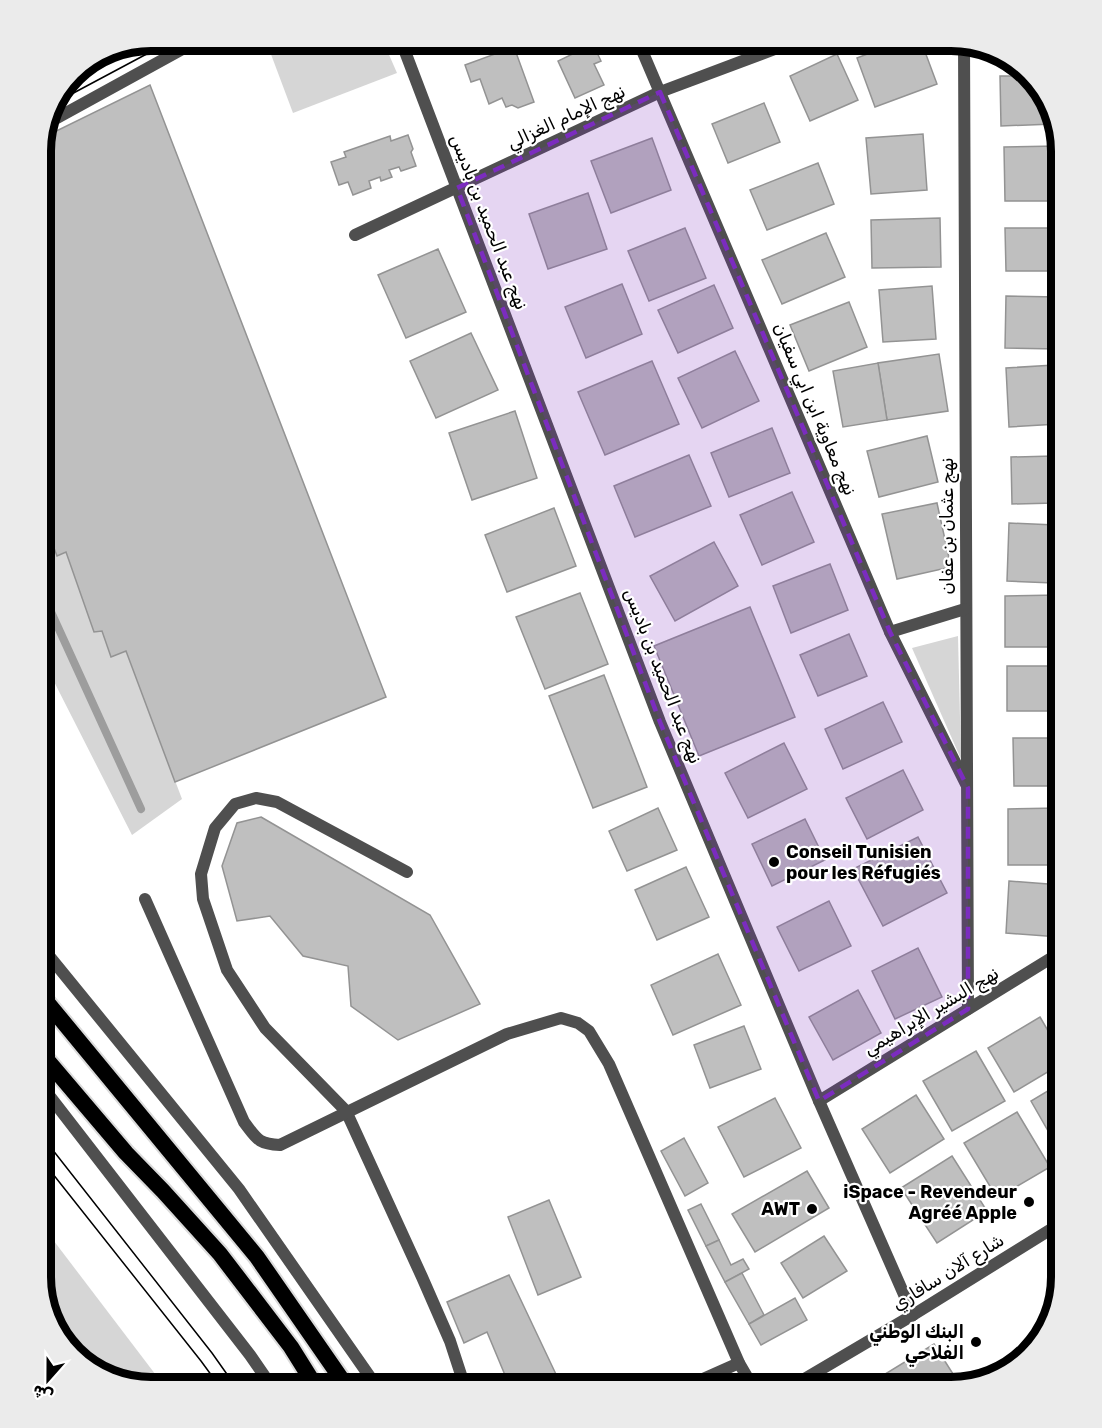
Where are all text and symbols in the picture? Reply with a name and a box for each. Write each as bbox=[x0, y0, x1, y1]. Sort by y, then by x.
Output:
street label: نهج الإمام الغزالي bbox=[503, 80, 629, 156]
street label: نهج عبد الحميد بن باديس bbox=[444, 131, 533, 313]
street label: نهج معاوية ابن ابي سفيان bbox=[767, 319, 861, 499]
street label: نهج عثمان بن عفان bbox=[936, 457, 959, 595]
street label: نهج عبد الحميد بن باديس bbox=[618, 585, 707, 767]
place label: Conseil Tunisien pour les Réfugiés bbox=[786, 841, 941, 884]
marker: Conseil Tunisien pour les Réfugiés bbox=[767, 855, 781, 869]
street label: نهج البشير الإبراهيمي bbox=[859, 962, 1004, 1062]
place label: iSpace - Revendeur Agréé Apple bbox=[843, 1181, 1017, 1224]
marker: iSpace - Revendeur Agréé Apple bbox=[1022, 1195, 1036, 1209]
place label: AWT bbox=[761, 1198, 800, 1220]
marker: AWT bbox=[805, 1202, 819, 1216]
street label: شارع آلان سافاري bbox=[888, 1229, 1008, 1316]
place label: البنك الوطني الفلاحي bbox=[869, 1321, 964, 1367]
marker: البنك الوطني الفلاحي bbox=[969, 1335, 983, 1349]
north arrow bbox=[18, 1350, 78, 1410]
text: ش bbox=[30, 1381, 56, 1406]

